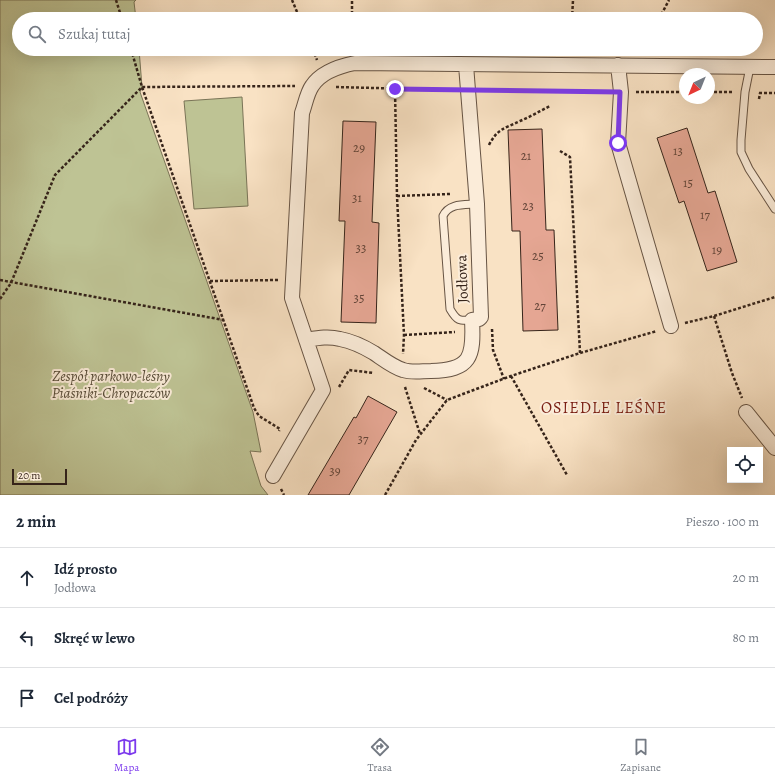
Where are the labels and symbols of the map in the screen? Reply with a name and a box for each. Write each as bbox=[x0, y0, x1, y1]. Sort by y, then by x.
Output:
north arrow bbox=[679, 68, 715, 104]
route end bbox=[386, 80, 404, 98]
route start bbox=[609, 134, 627, 152]
house number: 29 bbox=[353, 139, 365, 156]
house number: 13 bbox=[673, 142, 683, 159]
house number: 21 bbox=[521, 147, 532, 164]
house number: 15 bbox=[683, 174, 693, 191]
house number: 31 bbox=[352, 189, 362, 206]
house number: 23 bbox=[522, 197, 534, 214]
house number: 17 bbox=[700, 206, 710, 223]
house number: 33 bbox=[356, 239, 366, 256]
house number: 19 bbox=[712, 241, 722, 258]
house number: 25 bbox=[532, 247, 544, 264]
street label: Jodłowa bbox=[451, 254, 473, 304]
house number: 35 bbox=[354, 289, 365, 306]
house number: 27 bbox=[534, 297, 546, 314]
park label: Zespół parkowo-leśny Piaśniki-Chropaczów bbox=[52, 366, 171, 403]
district label: OSIEDLE LEŚNE bbox=[541, 397, 667, 419]
house number: 37 bbox=[358, 430, 369, 447]
house number: 39 bbox=[329, 462, 341, 479]
scale bar bbox=[12, 467, 67, 486]

